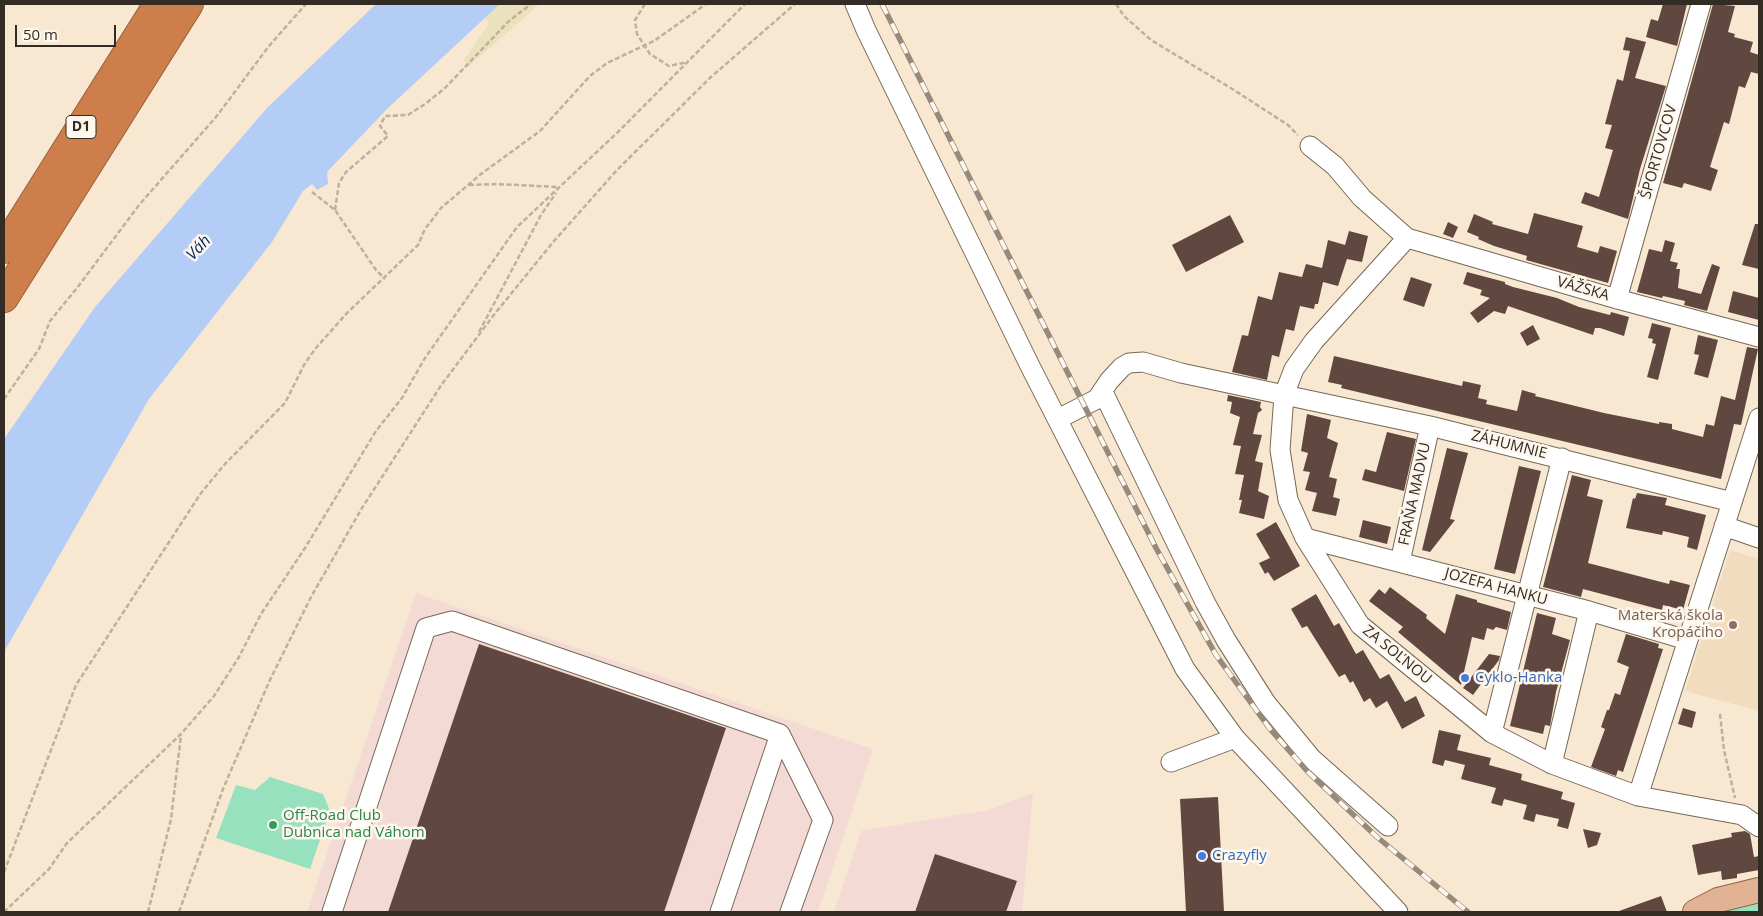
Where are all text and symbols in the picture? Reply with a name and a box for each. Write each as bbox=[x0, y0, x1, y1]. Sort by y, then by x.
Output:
scale bar bbox=[18, 15, 119, 47]
text: 50 m bbox=[23, 24, 58, 44]
street label: ŠPORTOVCOV bbox=[1637, 103, 1681, 201]
road number: D1 bbox=[66, 115, 96, 138]
water label: Váh bbox=[183, 232, 215, 264]
street label: VÁŽSKA bbox=[1555, 273, 1611, 305]
street label: ZÁHUMNIE bbox=[1469, 427, 1549, 463]
street label: FRAŇA MADVU bbox=[1395, 441, 1435, 547]
street label: JOZEFA HANKU bbox=[1443, 565, 1549, 609]
place label: Materská škola Kropáčiho bbox=[1618, 607, 1723, 642]
marker: Materská škola Kropáčiho bbox=[1727, 619, 1739, 631]
street label: ZA SOĽNOU bbox=[1359, 622, 1435, 688]
place label: Cyklo-Hanka bbox=[1475, 669, 1562, 687]
marker: Cyklo-Hanka bbox=[1459, 672, 1471, 684]
place label: Off-Road Club Dubnica nad Váhom bbox=[283, 807, 425, 842]
marker: Off-Road Club Dubnica nad Váhom bbox=[267, 819, 279, 831]
place label: Crazyfly bbox=[1212, 847, 1267, 865]
marker: Crazyfly bbox=[1196, 850, 1208, 862]

